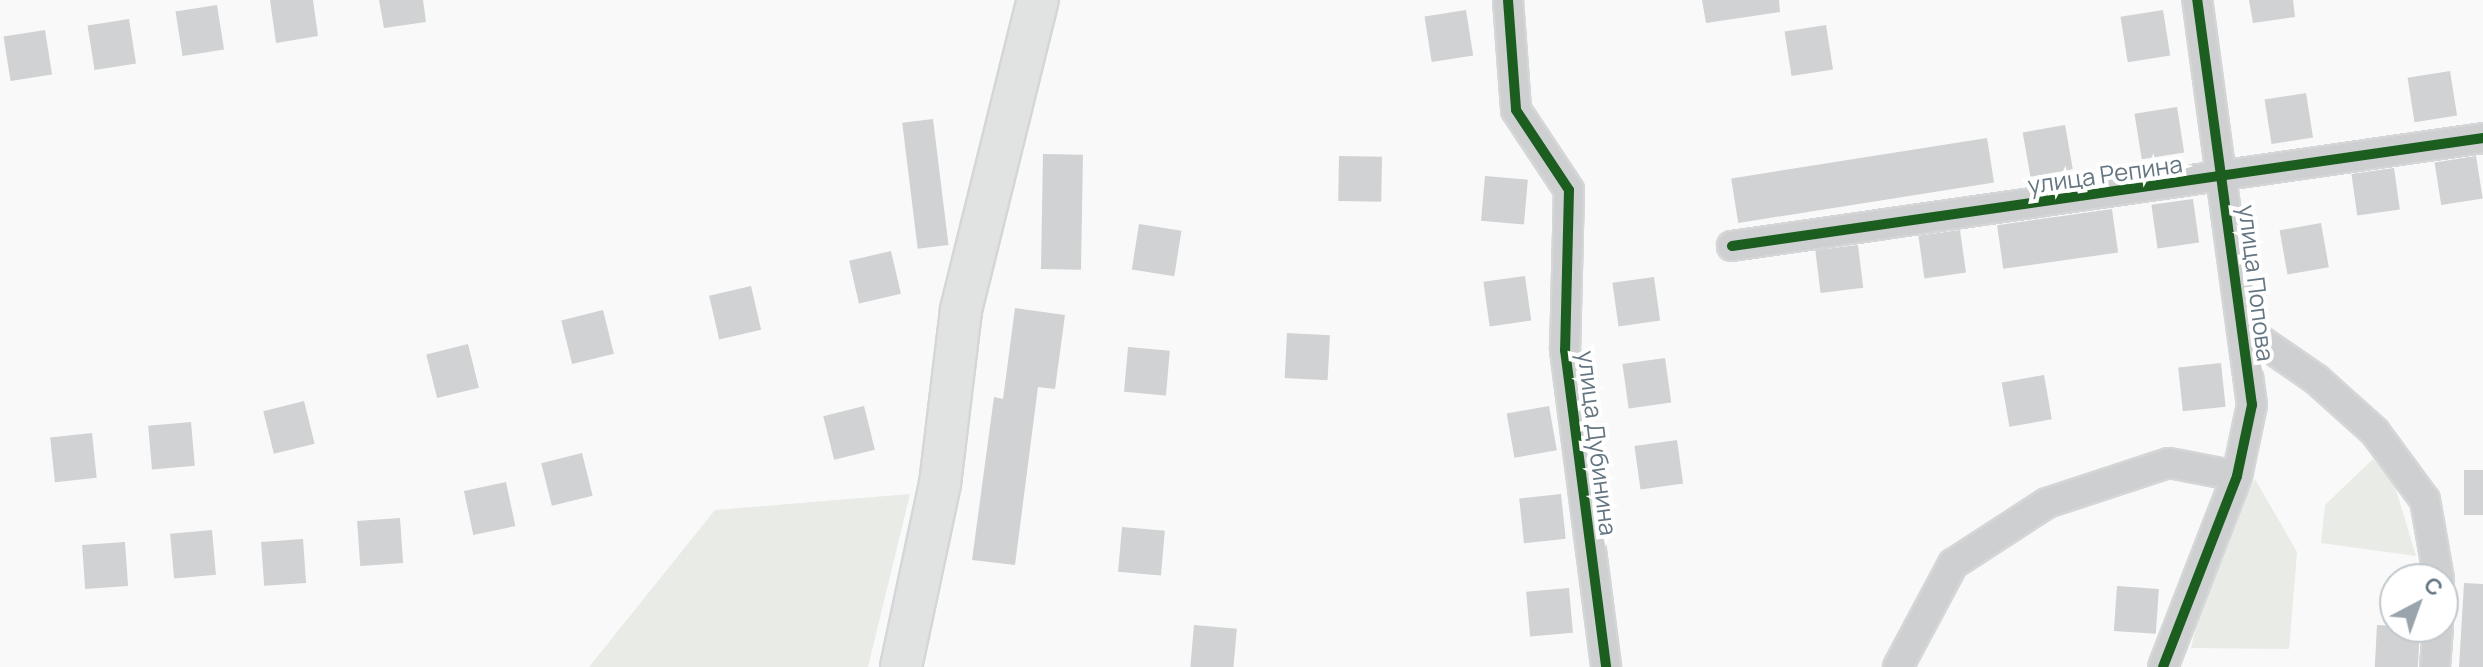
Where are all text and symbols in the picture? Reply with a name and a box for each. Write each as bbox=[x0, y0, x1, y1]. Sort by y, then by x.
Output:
street label: улица Репина bbox=[2026, 149, 2184, 199]
street label: улица Попова bbox=[2233, 203, 2281, 363]
street label: улица Дубинина bbox=[1572, 349, 1624, 537]
north arrow bbox=[2379, 563, 2459, 643]
text: С bbox=[2417, 570, 2449, 603]

